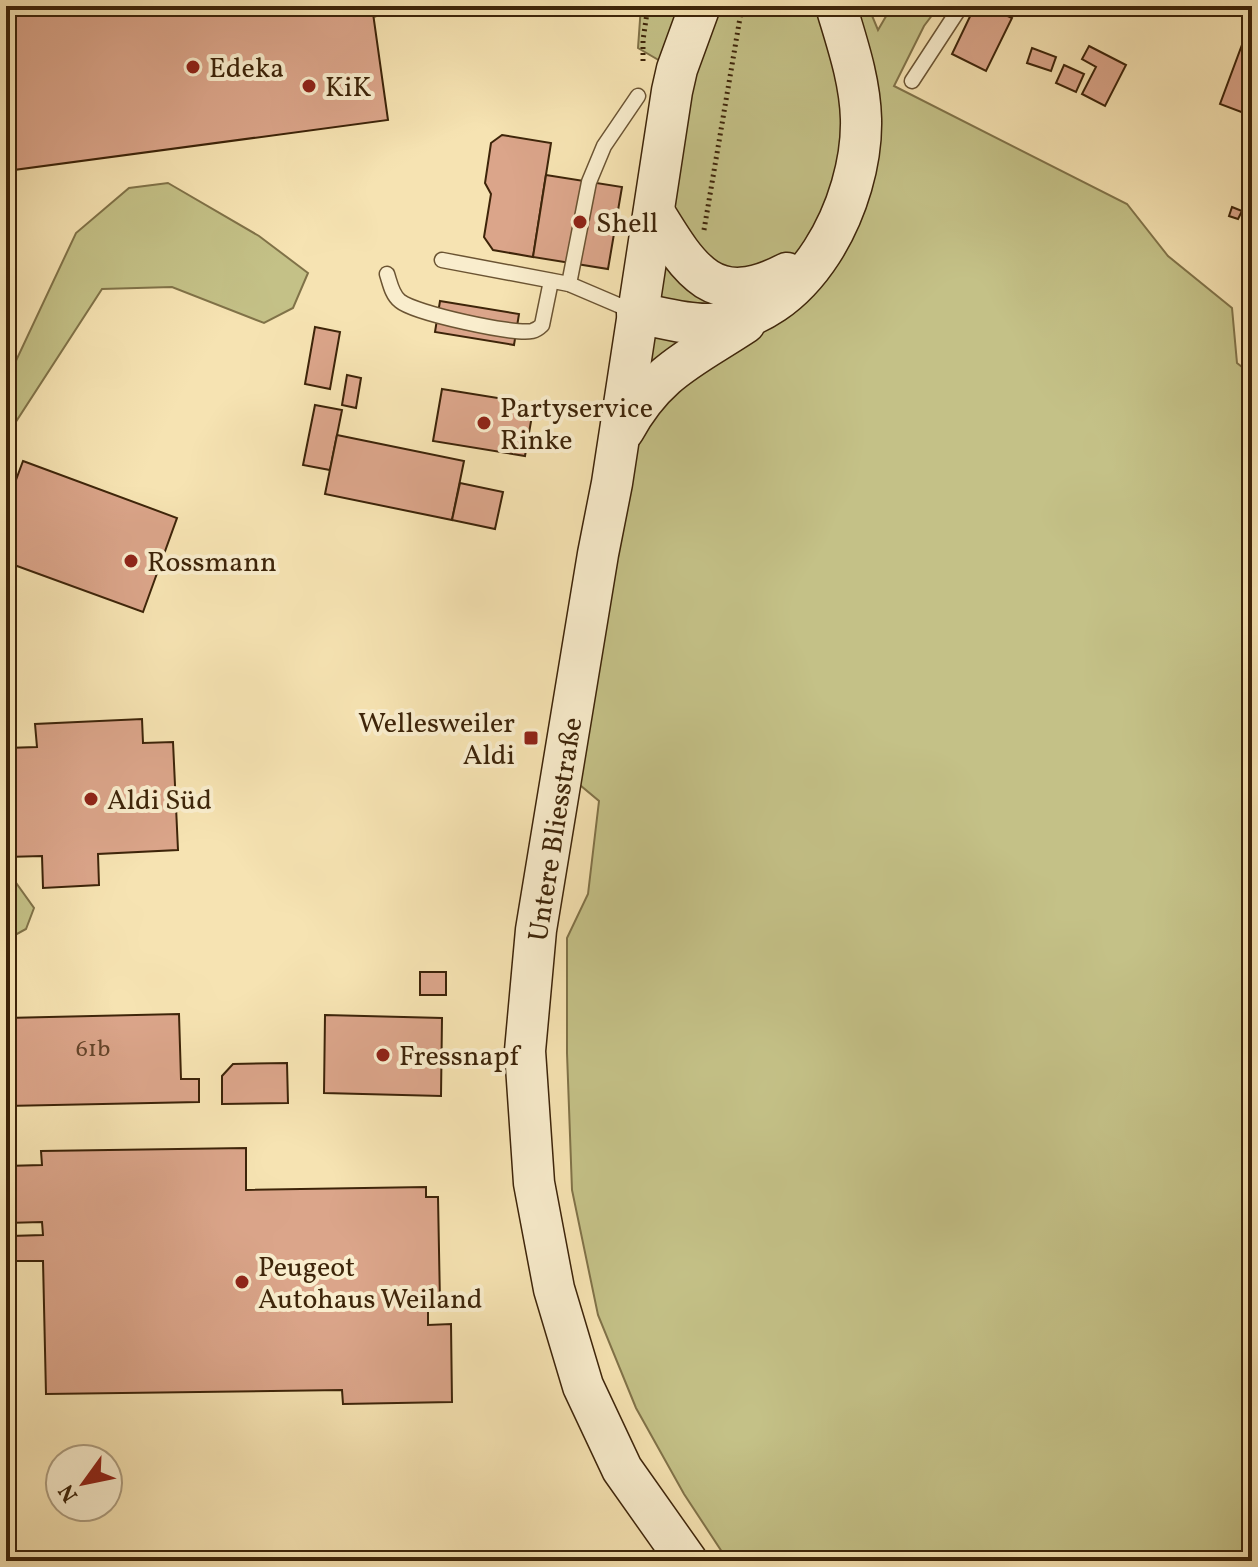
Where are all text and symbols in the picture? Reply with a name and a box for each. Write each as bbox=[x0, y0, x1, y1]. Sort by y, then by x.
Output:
place label: Edeka bbox=[209, 50, 284, 89]
marker: Edeka bbox=[184, 58, 202, 76]
place label: KiK bbox=[325, 69, 371, 108]
marker: KiK bbox=[300, 77, 318, 95]
place label: Shell bbox=[596, 205, 658, 244]
marker: Shell bbox=[571, 213, 589, 231]
place label: Partyservice Rinke bbox=[500, 390, 653, 461]
marker: Partyservice Rinke bbox=[475, 414, 493, 432]
place label: Rossmann bbox=[147, 544, 277, 583]
marker: Rossmann bbox=[122, 552, 140, 570]
place label: Wellesweiler Aldi bbox=[358, 705, 515, 776]
street label: Untere Bliesstraße bbox=[520, 715, 593, 944]
marker: Wellesweiler Aldi bbox=[522, 729, 540, 747]
place label: Aldi Süd bbox=[107, 782, 212, 821]
marker: Aldi Süd bbox=[82, 790, 100, 808]
house number: 61b bbox=[76, 1033, 110, 1067]
place label: Fressnapf bbox=[399, 1038, 522, 1077]
marker: Fressnapf bbox=[374, 1046, 392, 1064]
place label: Peugeot Autohaus Weiland bbox=[258, 1249, 483, 1320]
marker: Peugeot Autohaus Weiland bbox=[233, 1273, 251, 1291]
north arrow bbox=[44, 1443, 124, 1523]
text: N bbox=[52, 1477, 87, 1508]

